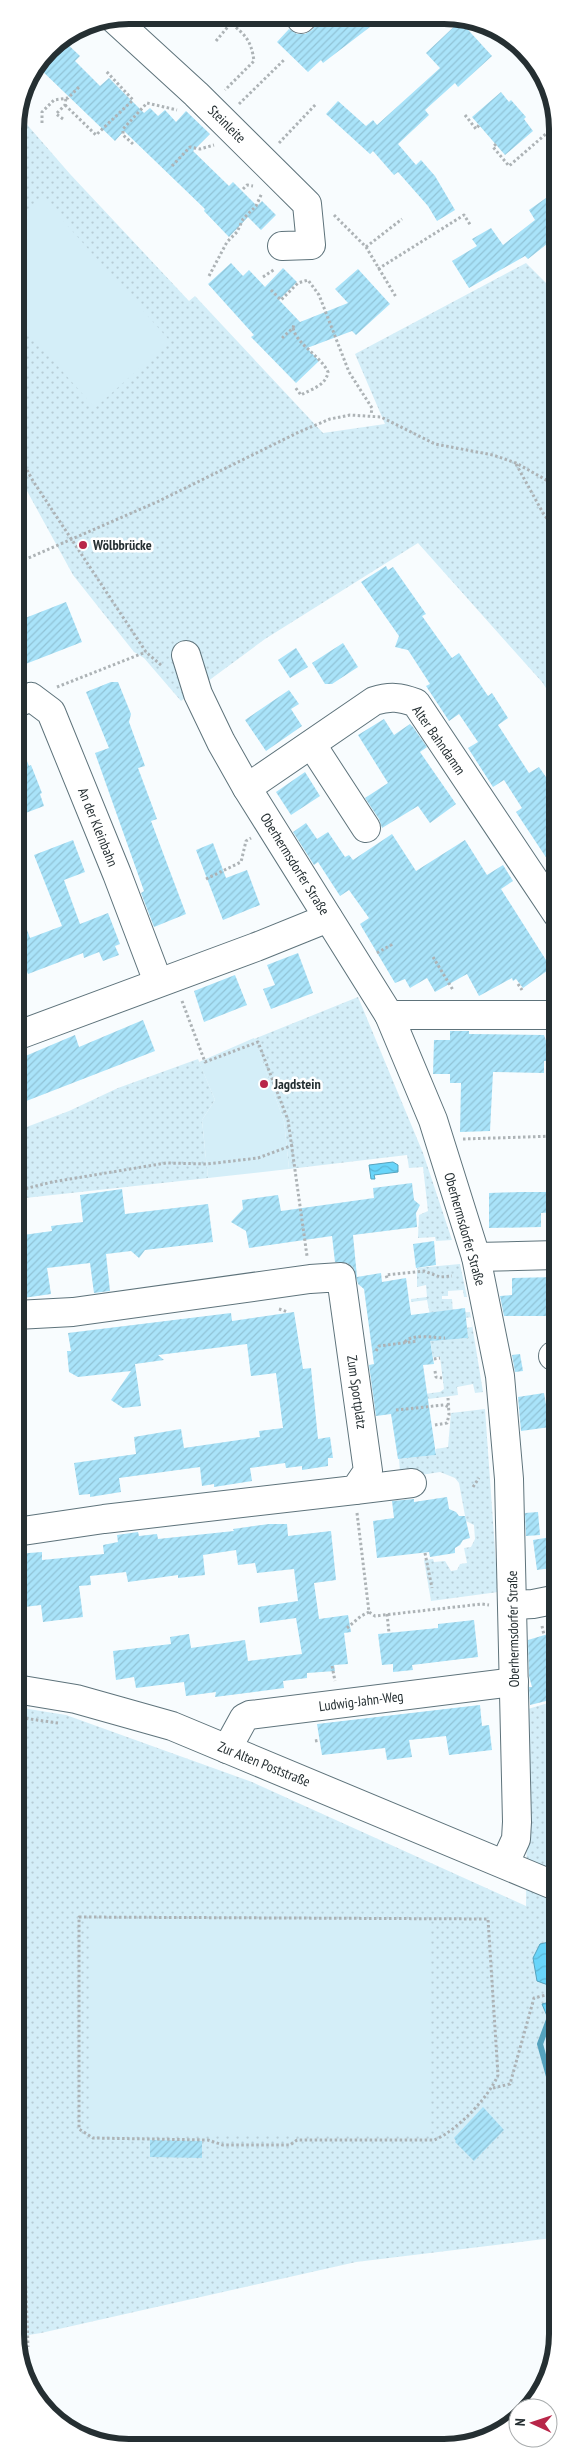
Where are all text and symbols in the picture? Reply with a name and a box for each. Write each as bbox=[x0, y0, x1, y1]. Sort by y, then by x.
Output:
street label: Steinleite bbox=[204, 101, 250, 147]
place label: Wölbbrücke bbox=[92, 536, 152, 554]
marker: Wölbbrücke bbox=[77, 539, 89, 551]
street label: Alter Bahndamm bbox=[409, 702, 469, 778]
street label: An der Kleinbahn bbox=[74, 785, 122, 869]
street label: Oberhermsdorfer Straße bbox=[256, 810, 334, 919]
place label: Jagdstein bbox=[273, 1075, 321, 1093]
marker: Jagdstein bbox=[258, 1078, 270, 1090]
street label: Oberhermsdorfer Straße bbox=[440, 1170, 490, 1288]
street label: Zum Sportplatz bbox=[343, 1354, 371, 1430]
street label: Oberhermsdorfer Straße bbox=[503, 1570, 523, 1688]
street label: Ludwig-Jahn-Weg bbox=[318, 1687, 404, 1715]
street label: Zur Alten Poststraße bbox=[215, 1737, 313, 1791]
north arrow bbox=[508, 2398, 558, 2448]
text: N bbox=[511, 2418, 529, 2427]

